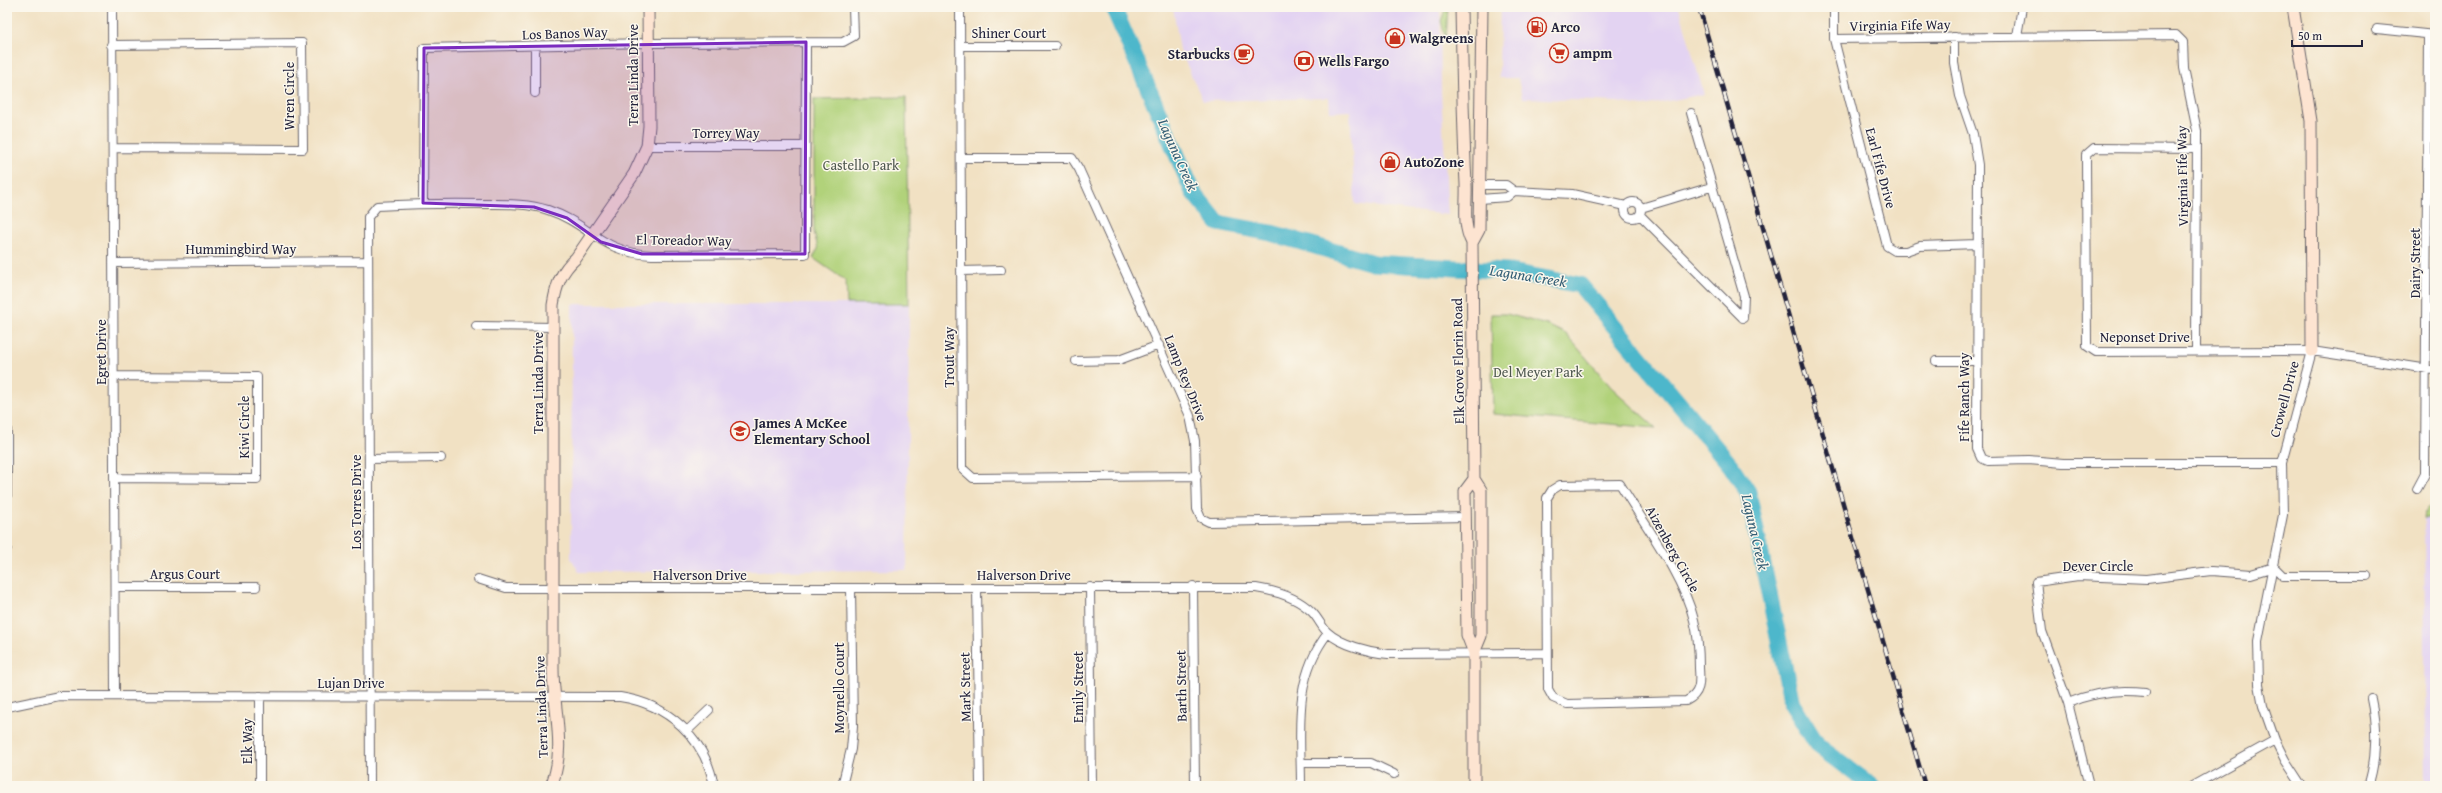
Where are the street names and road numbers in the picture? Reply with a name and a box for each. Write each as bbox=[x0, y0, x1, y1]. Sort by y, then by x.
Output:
street label: Virginia Fife Way bbox=[1849, 14, 1951, 36]
street label: Los Banos Way bbox=[522, 22, 608, 44]
street label: Terra Linda Drive bbox=[623, 23, 643, 126]
street label: Shiner Court bbox=[972, 23, 1047, 43]
street label: Wren Circle bbox=[279, 61, 299, 130]
street label: Torrey Way bbox=[692, 123, 760, 143]
street label: Earl Fife Drive bbox=[1861, 125, 1901, 211]
street label: Virginia Fife Way bbox=[2171, 125, 2193, 227]
street label: Dairy Street bbox=[2405, 228, 2425, 298]
street label: El Toreador Way bbox=[636, 229, 732, 251]
street label: Hummingbird Way bbox=[186, 239, 296, 259]
street label: Elk Grove Florin Road bbox=[1447, 297, 1469, 424]
street label: Egret Drive bbox=[91, 319, 111, 385]
street label: Trout Way bbox=[939, 326, 959, 388]
street label: Neponset Drive bbox=[2100, 327, 2190, 347]
street label: Terra Linda Drive bbox=[528, 331, 548, 434]
street label: Lamp Rey Drive bbox=[1160, 332, 1213, 425]
street label: Fife Ranch Way bbox=[1954, 352, 1974, 442]
street label: Crowell Drive bbox=[2264, 358, 2304, 440]
street label: Kiwi Circle bbox=[234, 395, 254, 458]
street label: Los Torres Drive bbox=[346, 454, 366, 550]
street label: Aizenberg Circle bbox=[1641, 502, 1705, 596]
street label: Dever Circle bbox=[2063, 556, 2134, 576]
street label: Argus Court bbox=[150, 564, 220, 584]
street label: Halverson Drive bbox=[653, 565, 747, 585]
street label: Halverson Drive bbox=[977, 565, 1071, 585]
street label: Moynello Court bbox=[829, 642, 849, 734]
street label: Barth Street bbox=[1170, 650, 1192, 722]
street label: Emily Street bbox=[1068, 651, 1088, 723]
street label: Mark Street bbox=[954, 652, 976, 722]
street label: Terra Linda Drive bbox=[529, 655, 553, 758]
street label: Lujan Drive bbox=[317, 673, 385, 693]
street label: Elk Way bbox=[237, 718, 257, 764]

